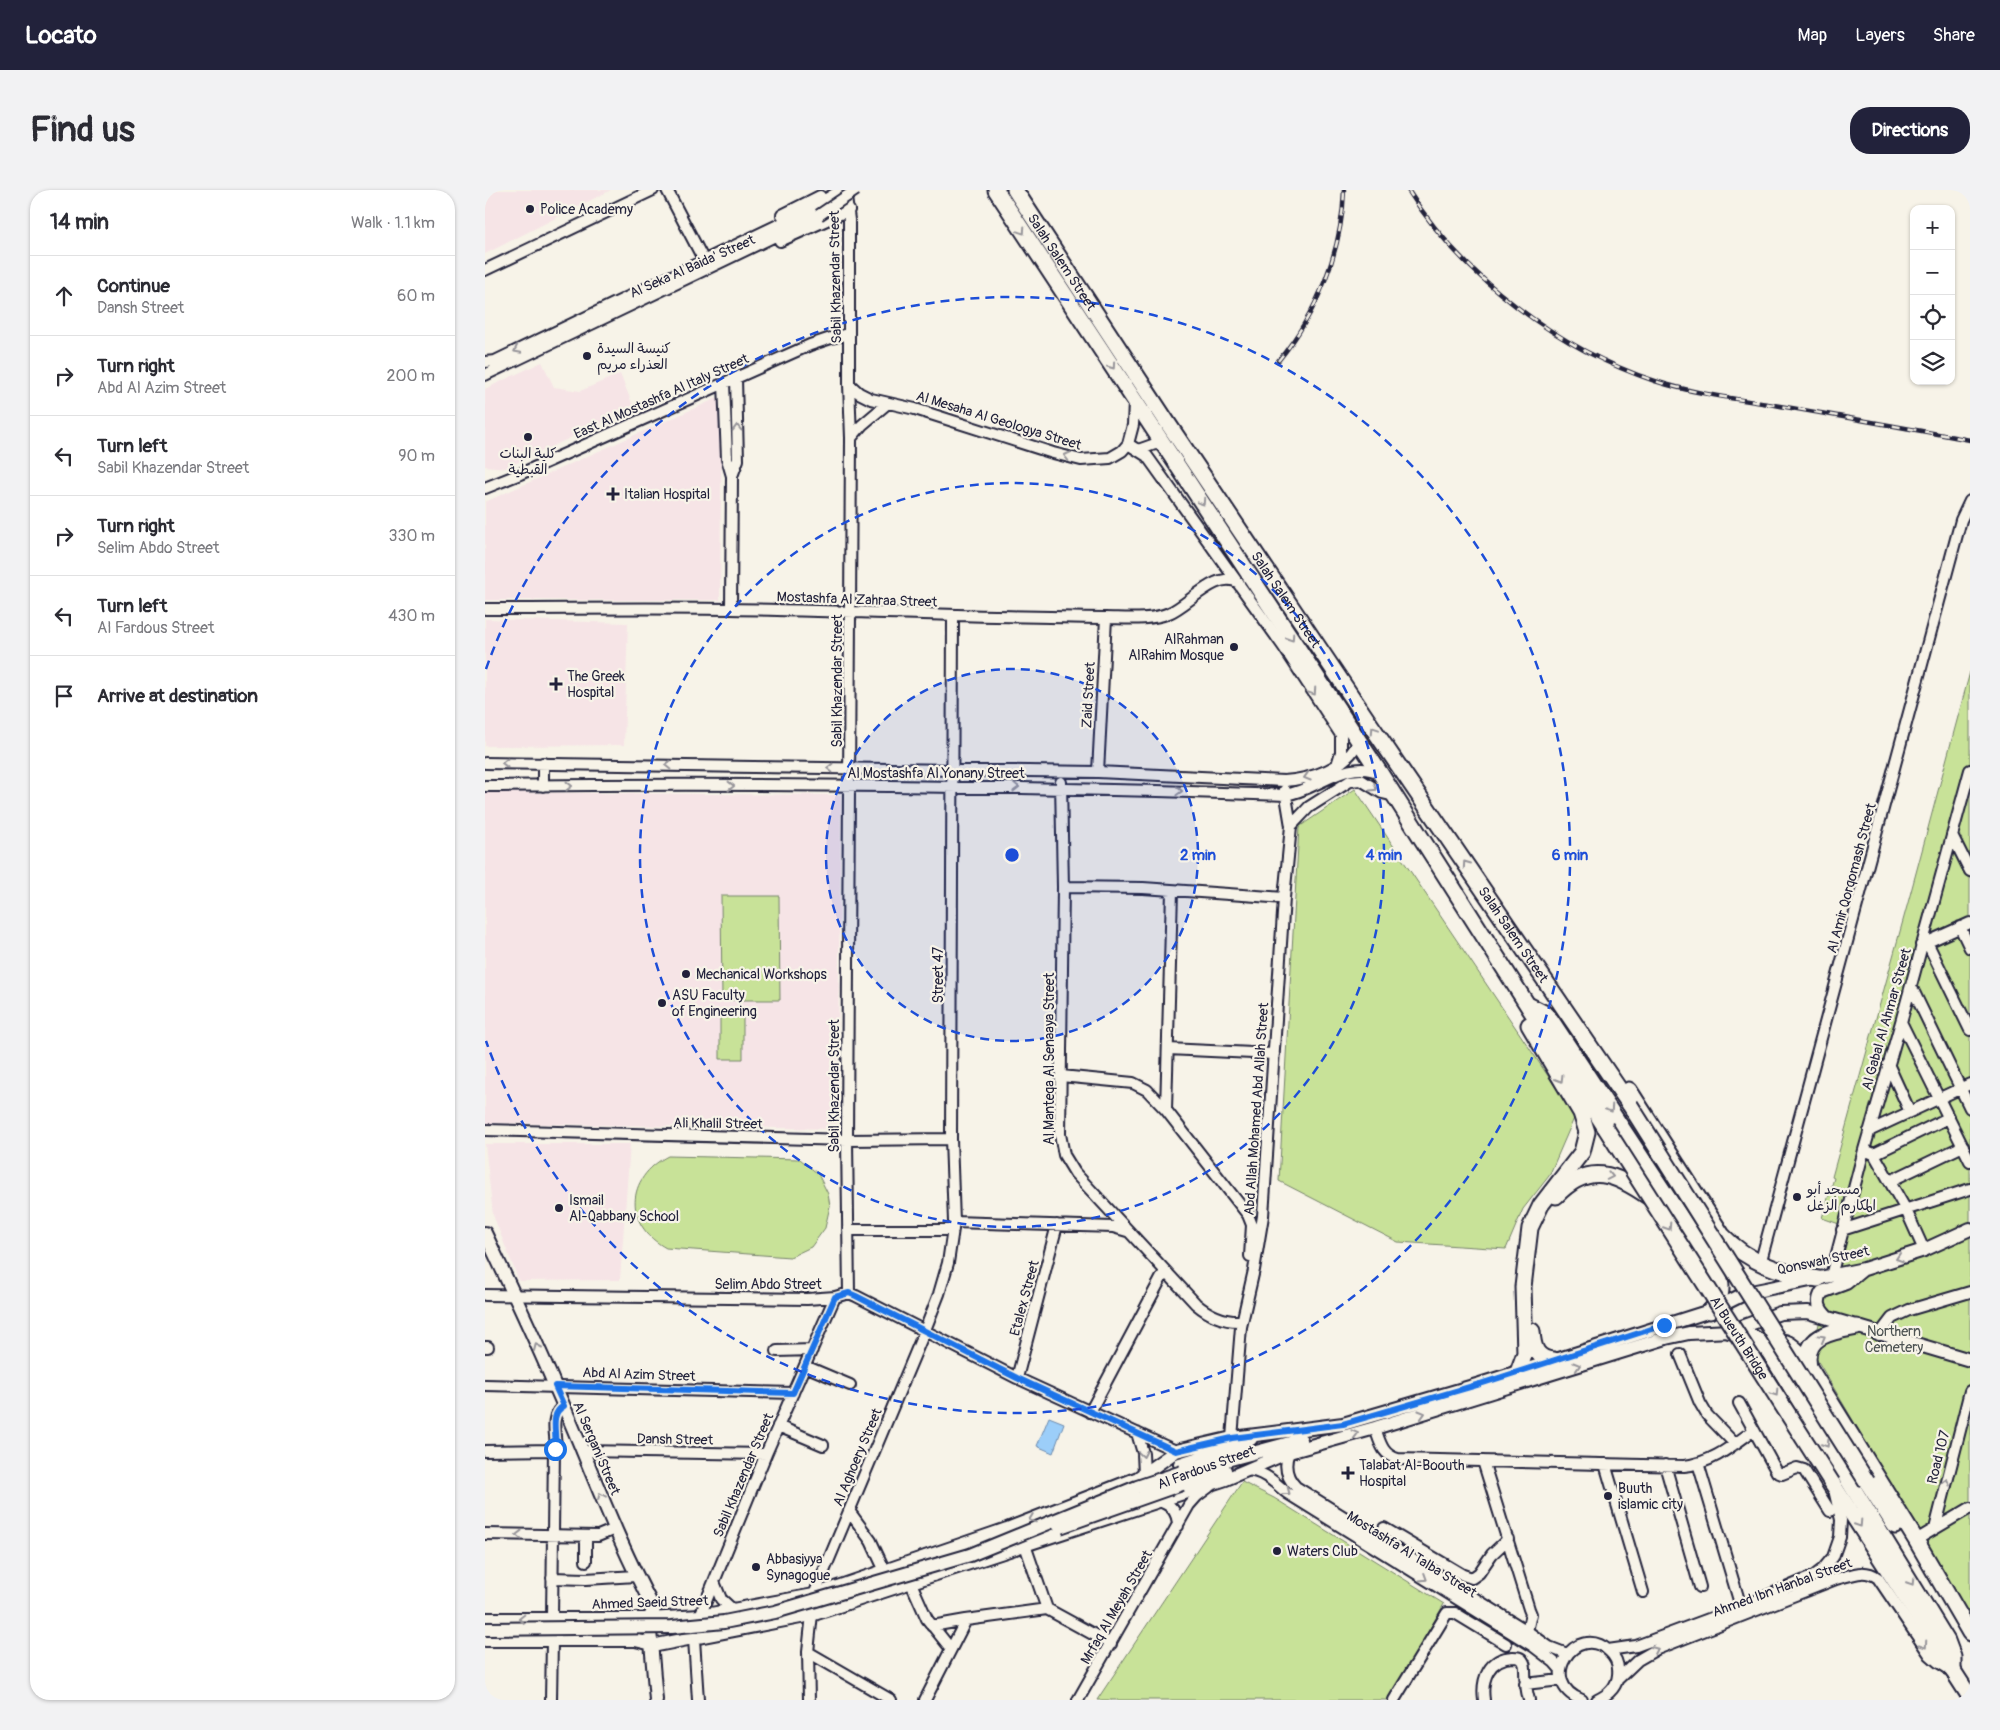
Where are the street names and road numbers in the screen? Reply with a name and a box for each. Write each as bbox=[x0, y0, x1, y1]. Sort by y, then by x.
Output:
street label: Sabil Khazendar Street bbox=[826, 210, 845, 344]
street label: Salah Salem Street bbox=[1024, 211, 1100, 314]
street label: Al Seka Al Baida' Street bbox=[627, 231, 758, 302]
street label: East Al Mostashfa Al Italy Street bbox=[571, 350, 752, 443]
street label: Al Mesaha Al Geologya Street bbox=[914, 387, 1084, 454]
street label: Salah Salem Street bbox=[1247, 548, 1324, 651]
street label: Mostashfa Al Zahraa Street bbox=[776, 588, 938, 611]
street label: Sabil Khazendar Street bbox=[829, 614, 846, 748]
street label: Zaid Street bbox=[1078, 661, 1099, 729]
street label: Al Mostashfa Al Yonany Street bbox=[847, 765, 1025, 782]
street label: Al Amir Qorqomash Street bbox=[1823, 801, 1880, 955]
street label: Salah Salem Street bbox=[1474, 883, 1552, 986]
street label: Street 47 bbox=[930, 946, 947, 1003]
street label: Al Gabal Al Ahmar Street bbox=[1858, 946, 1915, 1092]
street label: Al Manteqa Al Senaaya Street bbox=[1041, 972, 1058, 1145]
street label: Abd Allah Mohamed Abd Allah Street bbox=[1241, 1002, 1272, 1216]
street label: Sabil Khazendar Street bbox=[826, 1019, 843, 1153]
street label: Ali Khalil Street bbox=[673, 1114, 763, 1133]
street label: Qonswah Street bbox=[1776, 1242, 1871, 1279]
street label: Etalex Street bbox=[1006, 1258, 1043, 1338]
street label: Selim Abdo Street bbox=[714, 1276, 822, 1293]
street label: Al Bueuth Bridge bbox=[1706, 1293, 1772, 1383]
street label: Abd Al Azim Street bbox=[582, 1364, 696, 1385]
street label: Al Sergani Street bbox=[569, 1399, 624, 1498]
street label: Al Aghoery Street bbox=[829, 1405, 886, 1509]
street label: Sabil Khazendar Street bbox=[710, 1410, 777, 1540]
street label: Road 107 bbox=[1924, 1428, 1953, 1486]
street label: Dansh Street bbox=[637, 1430, 714, 1449]
street label: Al Fardous Street bbox=[1155, 1442, 1258, 1493]
street label: Mostashfa Al Talba Street bbox=[1344, 1507, 1480, 1602]
street label: Mrfaq Al Meyah Street bbox=[1077, 1547, 1156, 1667]
street label: Ahmed Ibn Hanbal Street bbox=[1710, 1554, 1855, 1621]
street label: Ahmed Saeid Street bbox=[591, 1592, 709, 1613]

